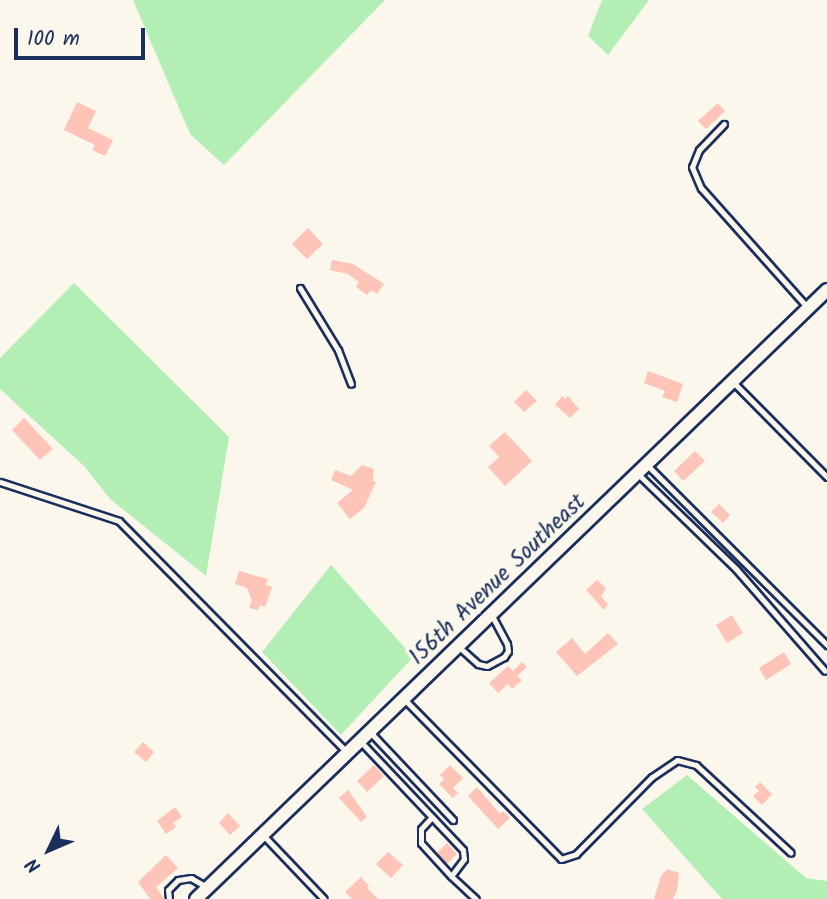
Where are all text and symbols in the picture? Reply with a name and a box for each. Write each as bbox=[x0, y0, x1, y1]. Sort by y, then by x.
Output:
scale bar bbox=[18, 14, 149, 58]
text: 100 m bbox=[27, 23, 80, 56]
street label: 156th Avenue Southeast bbox=[404, 489, 592, 671]
north arrow bbox=[14, 815, 84, 885]
text: N bbox=[19, 850, 49, 879]

